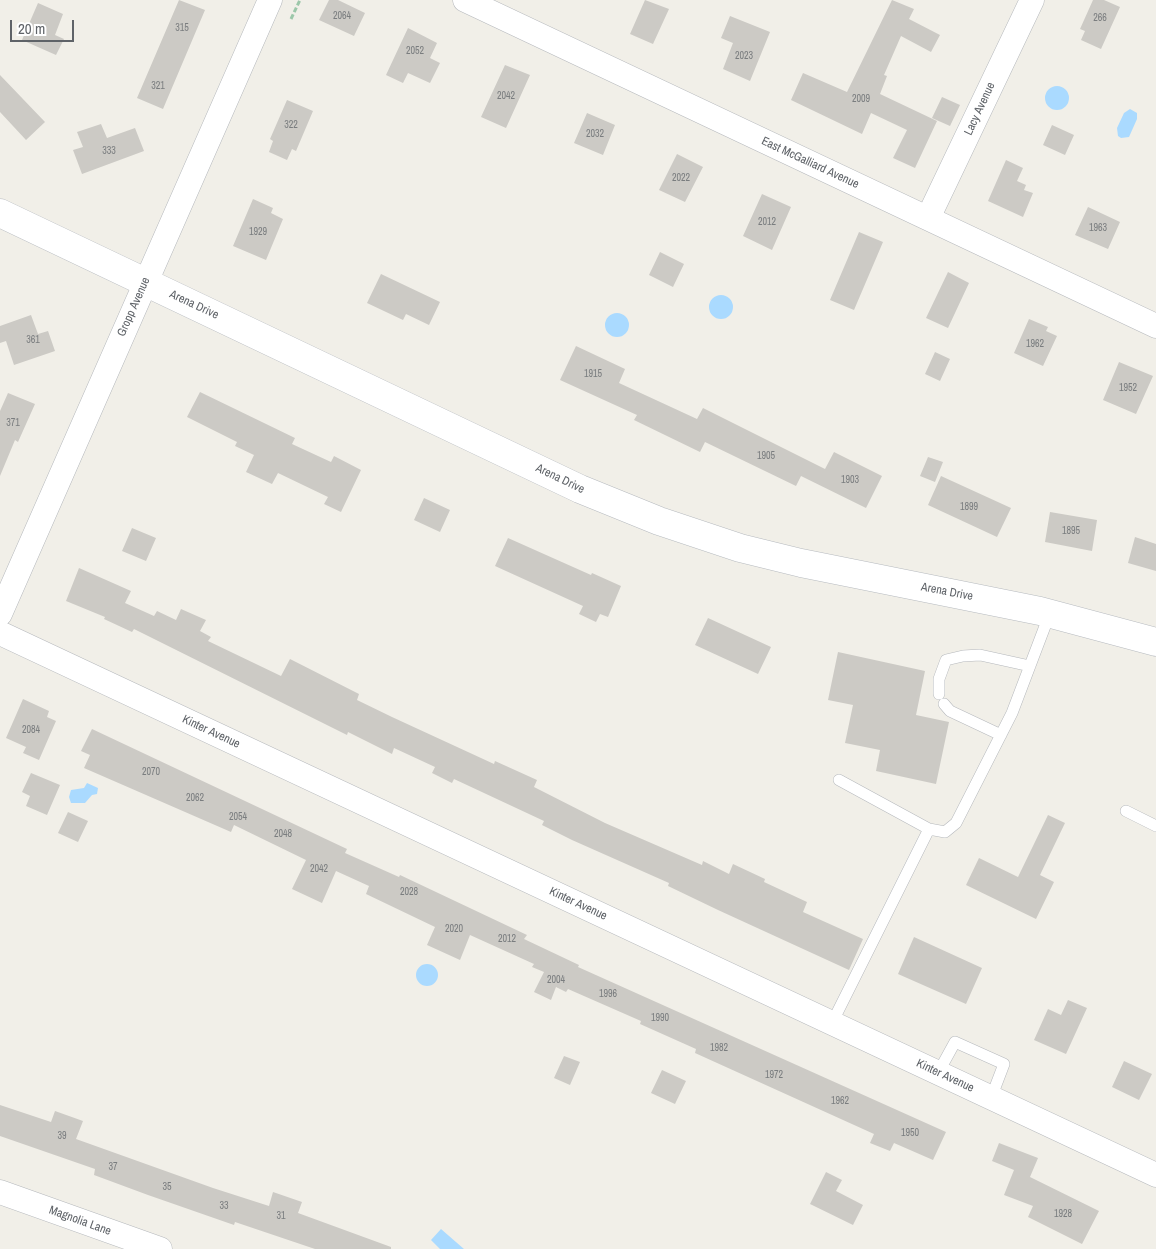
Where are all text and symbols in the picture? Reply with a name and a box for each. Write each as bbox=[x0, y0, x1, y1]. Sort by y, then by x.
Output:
scale bar bbox=[12, 10, 76, 42]
house number: 2064 bbox=[333, 10, 351, 22]
house number: 266 bbox=[1093, 12, 1107, 24]
text: 20 m bbox=[18, 18, 45, 39]
house number: 315 bbox=[175, 22, 189, 34]
house number: 2052 bbox=[406, 45, 424, 57]
house number: 2023 bbox=[735, 50, 753, 62]
house number: 321 bbox=[151, 80, 165, 92]
street label: Lacy Avenue bbox=[961, 80, 999, 138]
house number: 2042 bbox=[497, 90, 515, 102]
house number: 2009 bbox=[852, 93, 870, 105]
house number: 322 bbox=[284, 119, 298, 131]
house number: 2032 bbox=[586, 128, 604, 140]
street label: East McGalliard Avenue bbox=[759, 134, 861, 192]
house number: 333 bbox=[102, 145, 116, 157]
house number: 2022 bbox=[672, 172, 690, 184]
house number: 2012 bbox=[758, 216, 776, 228]
house number: 1963 bbox=[1089, 222, 1107, 234]
house number: 1929 bbox=[249, 226, 267, 238]
street label: Gropp Avenue bbox=[115, 275, 153, 339]
street label: Arena Drive bbox=[167, 287, 221, 323]
house number: 361 bbox=[26, 334, 40, 346]
house number: 1962 bbox=[1026, 338, 1044, 350]
house number: 1915 bbox=[584, 368, 602, 380]
house number: 1952 bbox=[1119, 382, 1137, 394]
house number: 371 bbox=[6, 417, 20, 429]
house number: 1905 bbox=[757, 450, 775, 462]
street label: Arena Drive bbox=[533, 461, 587, 497]
house number: 1903 bbox=[841, 474, 859, 486]
house number: 1899 bbox=[960, 501, 978, 513]
house number: 1895 bbox=[1062, 525, 1080, 537]
street label: Arena Drive bbox=[920, 580, 974, 604]
street label: Kinter Avenue bbox=[180, 712, 242, 752]
house number: 2084 bbox=[22, 724, 40, 736]
house number: 2070 bbox=[142, 766, 160, 778]
house number: 2062 bbox=[186, 792, 204, 804]
house number: 2054 bbox=[229, 811, 247, 823]
house number: 2048 bbox=[274, 828, 292, 840]
house number: 2042 bbox=[310, 863, 328, 875]
street label: Kinter Avenue bbox=[547, 884, 609, 924]
house number: 2028 bbox=[400, 886, 418, 898]
house number: 2020 bbox=[445, 923, 463, 935]
house number: 2012 bbox=[498, 933, 516, 945]
house number: 2004 bbox=[547, 974, 565, 986]
house number: 1996 bbox=[599, 988, 617, 1000]
house number: 1990 bbox=[651, 1012, 669, 1024]
house number: 1982 bbox=[710, 1042, 728, 1054]
street label: Kinter Avenue bbox=[914, 1056, 976, 1096]
house number: 1972 bbox=[765, 1069, 783, 1081]
house number: 1962 bbox=[831, 1095, 849, 1107]
house number: 1950 bbox=[901, 1127, 919, 1139]
house number: 39 bbox=[57, 1130, 67, 1142]
house number: 37 bbox=[108, 1161, 118, 1173]
house number: 35 bbox=[162, 1181, 172, 1193]
house number: 33 bbox=[219, 1200, 229, 1212]
street label: Magnolia Lane bbox=[47, 1203, 113, 1239]
house number: 1928 bbox=[1054, 1208, 1072, 1220]
house number: 31 bbox=[276, 1210, 286, 1222]

